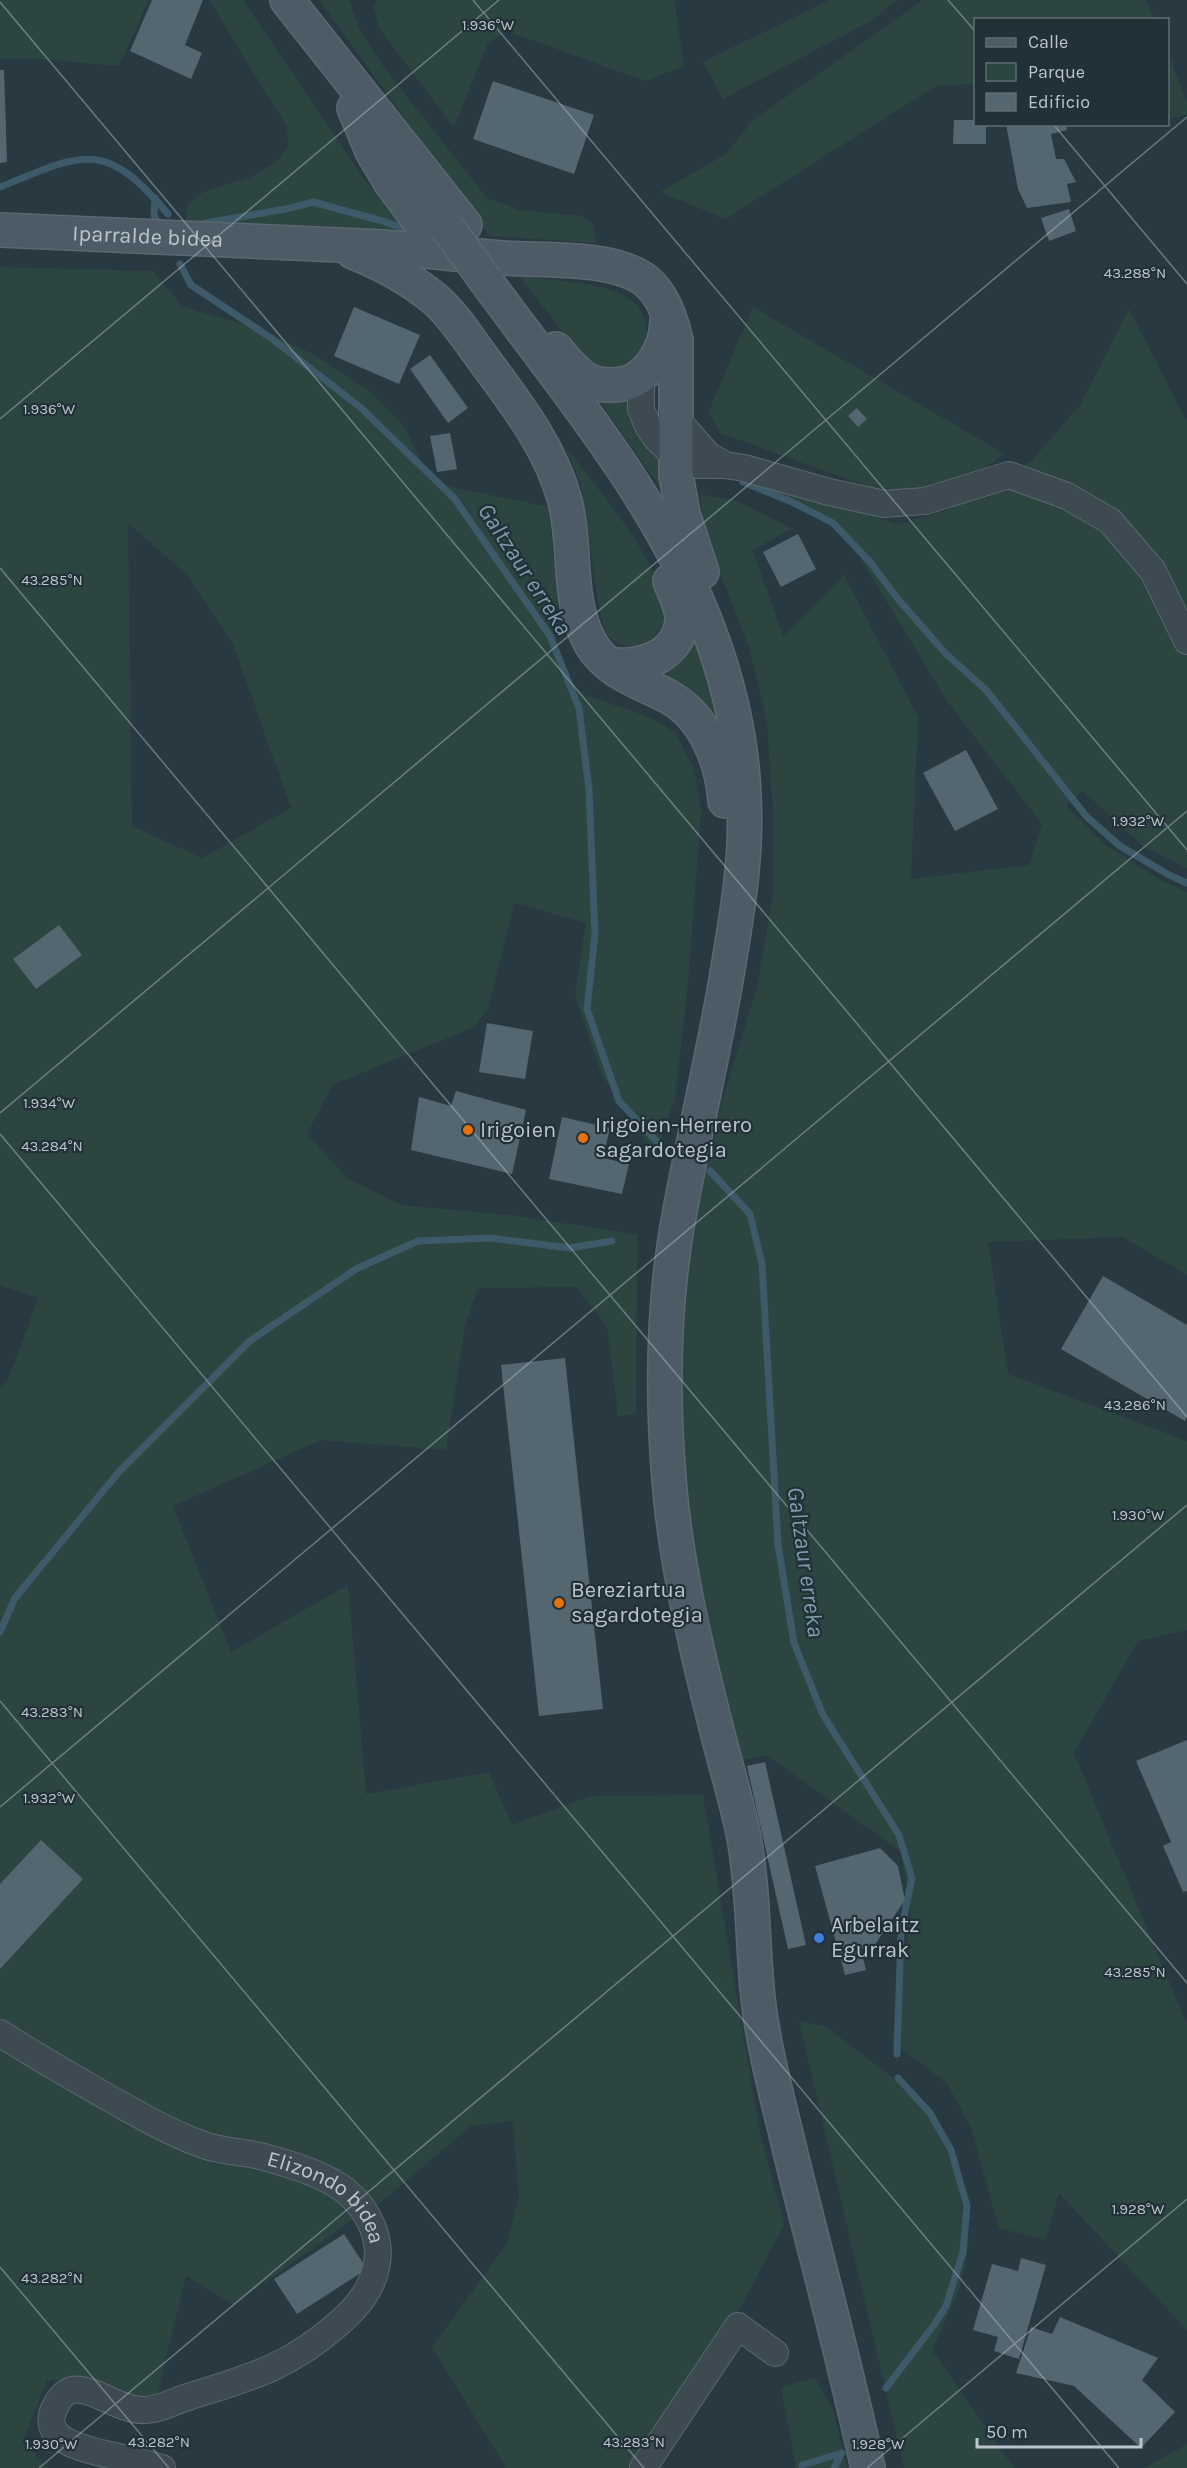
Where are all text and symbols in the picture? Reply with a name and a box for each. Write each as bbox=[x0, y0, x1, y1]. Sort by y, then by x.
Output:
text: 1.936°W bbox=[462, 16, 515, 34]
legend bbox=[974, 18, 1169, 126]
text: Calle bbox=[1028, 31, 1068, 53]
text: Parque bbox=[1028, 61, 1085, 83]
text: Edificio bbox=[1028, 91, 1090, 113]
street label: Iparralde bidea bbox=[72, 220, 224, 253]
text: 43.288°N bbox=[1104, 264, 1166, 282]
text: 1.936°W bbox=[23, 400, 76, 418]
water label: Galtzaur erreka bbox=[472, 498, 578, 640]
text: 43.285°N bbox=[21, 571, 83, 589]
text: 1.932°W bbox=[1112, 812, 1165, 830]
text: 1.934°W bbox=[23, 1094, 76, 1112]
place label: Irigoien-Herrero sagardotegia bbox=[595, 1112, 752, 1163]
place label: Irigoien bbox=[480, 1117, 556, 1143]
marker: Irigoien bbox=[461, 1123, 475, 1137]
marker: Irigoien-Herrero sagardotegia bbox=[576, 1131, 590, 1145]
text: 43.284°N bbox=[21, 1137, 83, 1155]
text: 43.286°N bbox=[1104, 1396, 1166, 1414]
water label: Galtzaur erreka bbox=[782, 1485, 830, 1639]
text: 1.930°W bbox=[1112, 1506, 1165, 1524]
place label: Bereziartua sagardotegia bbox=[571, 1577, 703, 1628]
marker: Bereziartua sagardotegia bbox=[552, 1596, 566, 1610]
text: 43.283°N bbox=[21, 1703, 83, 1721]
text: 1.932°W bbox=[23, 1789, 76, 1807]
place label: Arbelaitz Egurrak bbox=[831, 1912, 919, 1963]
marker: Arbelaitz Egurrak bbox=[812, 1931, 826, 1945]
text: 43.285°N bbox=[1104, 1963, 1166, 1981]
street label: Elizondo bidea bbox=[264, 2146, 390, 2246]
text: 1.928°W bbox=[1112, 2200, 1165, 2218]
text: 43.282°N bbox=[21, 2269, 83, 2287]
scale bar bbox=[977, 2411, 1140, 2449]
text: 50 m bbox=[986, 2421, 1028, 2443]
text: 43.282°N bbox=[128, 2433, 190, 2451]
text: 43.283°N bbox=[603, 2433, 665, 2451]
text: 1.930°W bbox=[25, 2435, 78, 2453]
text: 1.928°W bbox=[852, 2435, 905, 2453]

